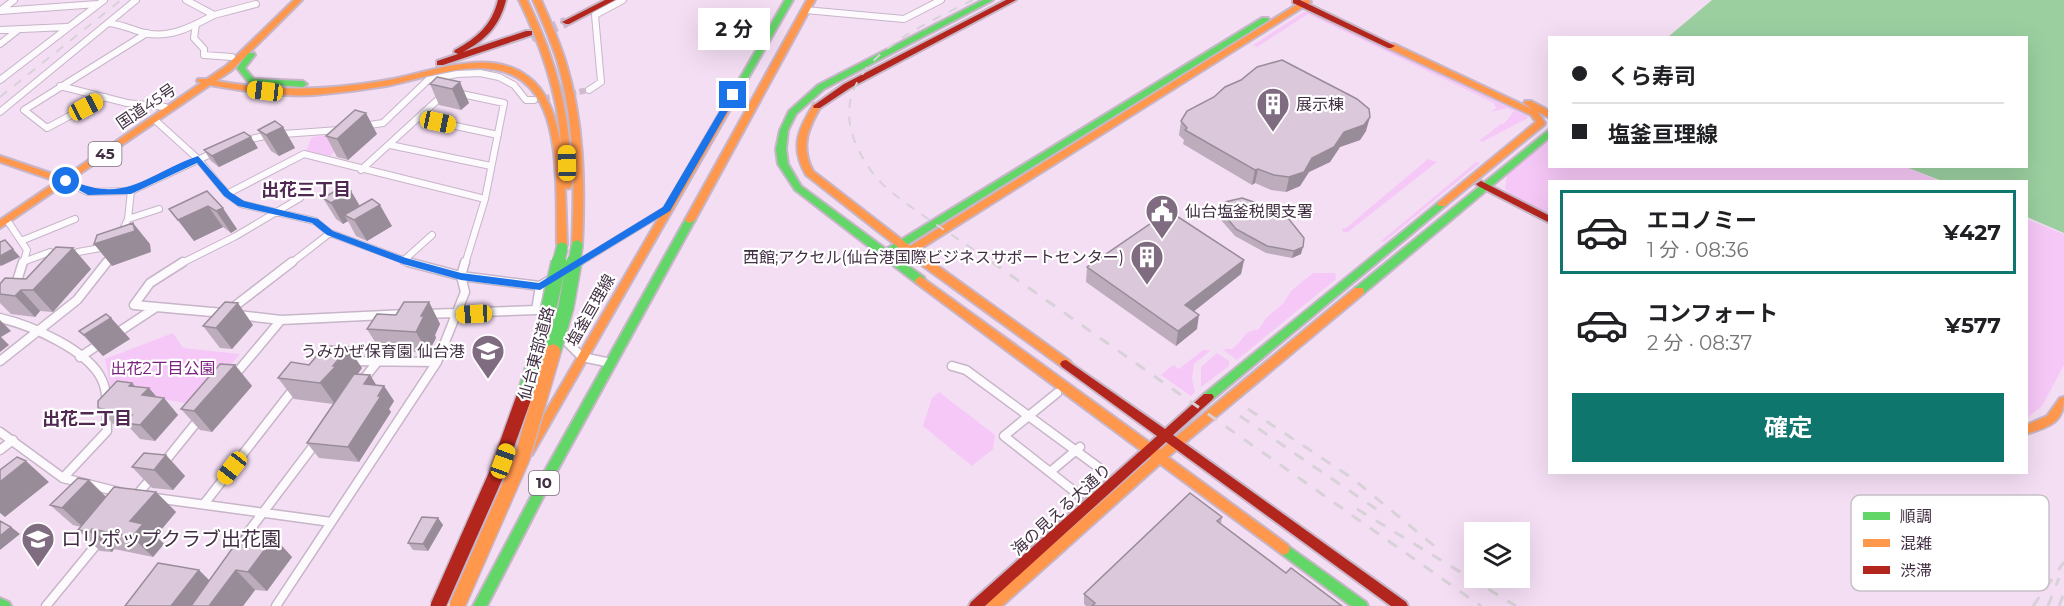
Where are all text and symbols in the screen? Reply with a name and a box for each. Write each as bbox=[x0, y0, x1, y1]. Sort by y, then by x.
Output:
callout: 2 分 bbox=[697, 8, 769, 50]
text: 2 分 bbox=[715, 17, 753, 41]
text: くら寿司 bbox=[1608, 63, 1696, 90]
street label: 国道45号 bbox=[113, 80, 180, 133]
car bbox=[246, 80, 284, 102]
route end bbox=[719, 81, 746, 108]
building icon: 展示棟 bbox=[1255, 86, 1291, 133]
car bbox=[66, 91, 106, 123]
place label: 展示棟 bbox=[1296, 95, 1344, 114]
car bbox=[419, 109, 457, 135]
text: 塩釜亘理線 bbox=[1608, 121, 1718, 148]
road number: 45 bbox=[88, 142, 122, 166]
car bbox=[558, 145, 576, 181]
route start bbox=[52, 167, 79, 194]
district label: 出花三丁目 bbox=[261, 179, 351, 201]
public building icon: 仙台塩釜税関支署 bbox=[1144, 193, 1180, 240]
place label: 仙台塩釜税関支署 bbox=[1185, 202, 1313, 221]
icon: car bbox=[1575, 205, 1629, 259]
text: エコノミー bbox=[1647, 207, 1757, 234]
text: ¥427 bbox=[1943, 219, 2001, 246]
text: 1 分 · 08:36 bbox=[1647, 238, 1749, 262]
building icon: 西館;アクセル(仙台港国際ビジネスサポートセンター) bbox=[1129, 239, 1165, 286]
place label: 西館;アクセル(仙台港国際ビジネスサポートセンター) bbox=[743, 248, 1124, 267]
street label: 塩釜亘理線 bbox=[562, 271, 619, 350]
icon: car bbox=[1575, 298, 1629, 352]
text: コンフォート bbox=[1647, 300, 1778, 327]
car bbox=[456, 304, 492, 324]
street label: 仙台東部道路 bbox=[515, 304, 558, 402]
text: ¥577 bbox=[1945, 312, 2001, 339]
text: 2 分 · 08:37 bbox=[1647, 331, 1752, 355]
school or university icon: うみかぜ保育園 仙台港 bbox=[470, 333, 506, 380]
place label: うみかぜ保育園 仙台港 bbox=[301, 342, 465, 361]
park label: 出花2丁目公園 bbox=[110, 359, 216, 378]
button: 確定 bbox=[1572, 393, 2004, 462]
district label: 出花二丁目 bbox=[42, 408, 132, 430]
car bbox=[488, 441, 518, 481]
car bbox=[214, 448, 250, 488]
street label: 海の見える大通り bbox=[1008, 460, 1115, 559]
road number: 10 bbox=[529, 471, 559, 495]
legend bbox=[1851, 495, 2049, 591]
text: 順調 bbox=[1900, 507, 1932, 526]
school or university icon: ロリポップクラブ出花園 bbox=[20, 521, 56, 568]
map controls bbox=[1464, 522, 1530, 588]
button: layers bbox=[1464, 522, 1530, 588]
place label: ロリポップクラブ出花園 bbox=[61, 527, 281, 551]
text: 混雑 bbox=[1900, 534, 1932, 553]
text: 渋滞 bbox=[1900, 561, 1932, 580]

